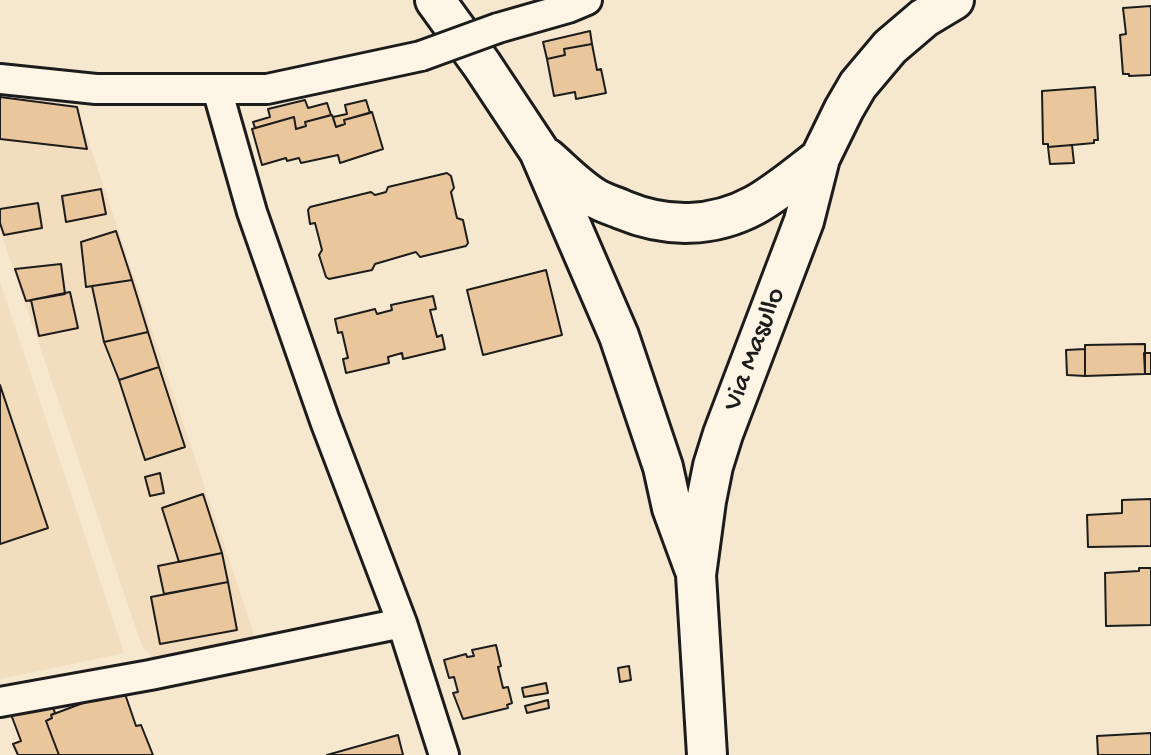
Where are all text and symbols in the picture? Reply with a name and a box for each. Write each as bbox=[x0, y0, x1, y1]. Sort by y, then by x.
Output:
street label: Via Masullo bbox=[717, 284, 795, 416]

